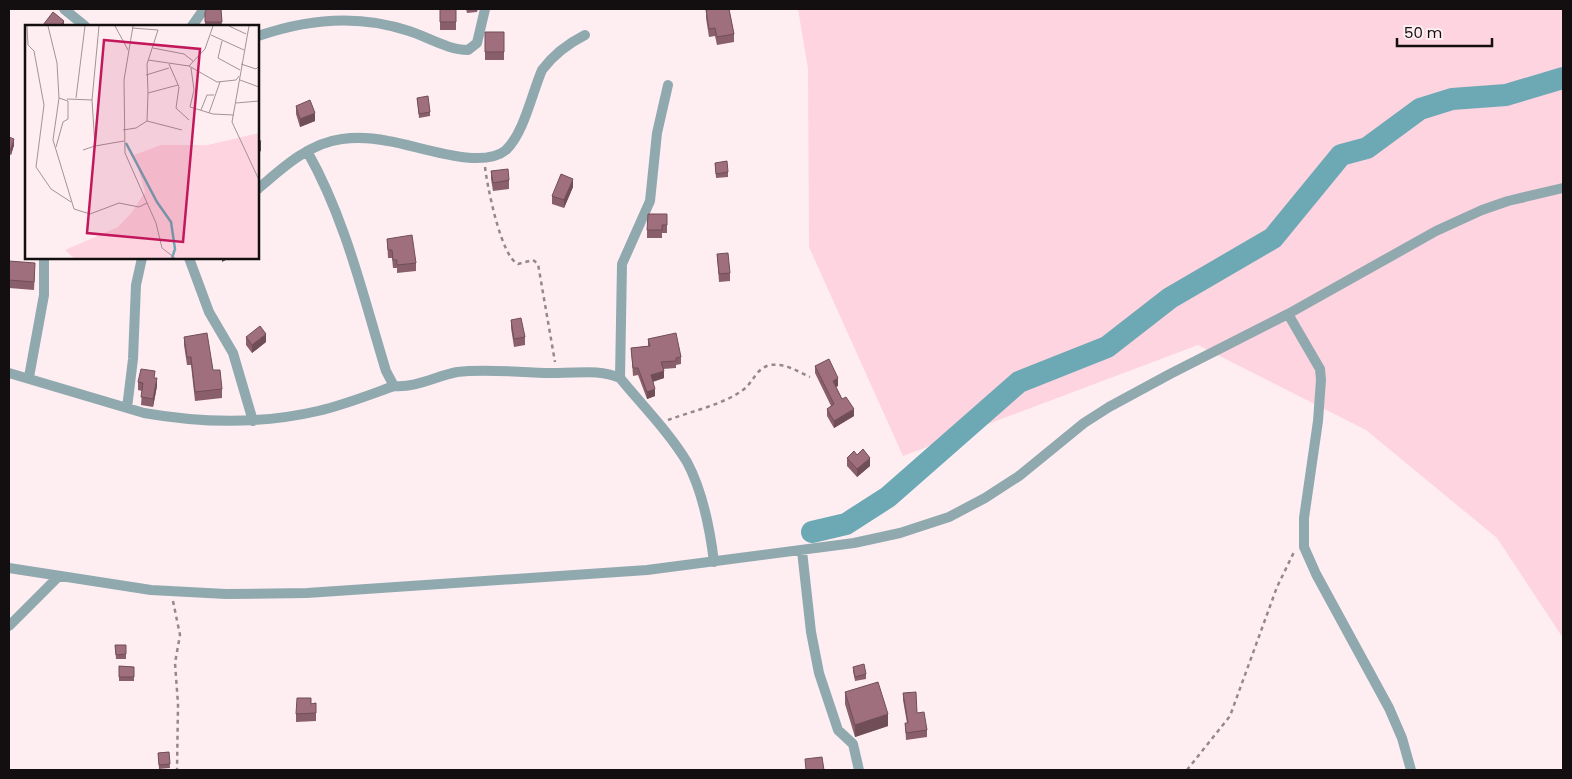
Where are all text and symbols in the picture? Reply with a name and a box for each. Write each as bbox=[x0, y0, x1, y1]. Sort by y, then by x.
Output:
scale bar bbox=[1397, 15, 1492, 47]
text: 50 m bbox=[1404, 22, 1442, 43]
inset map bbox=[25, 25, 259, 259]

